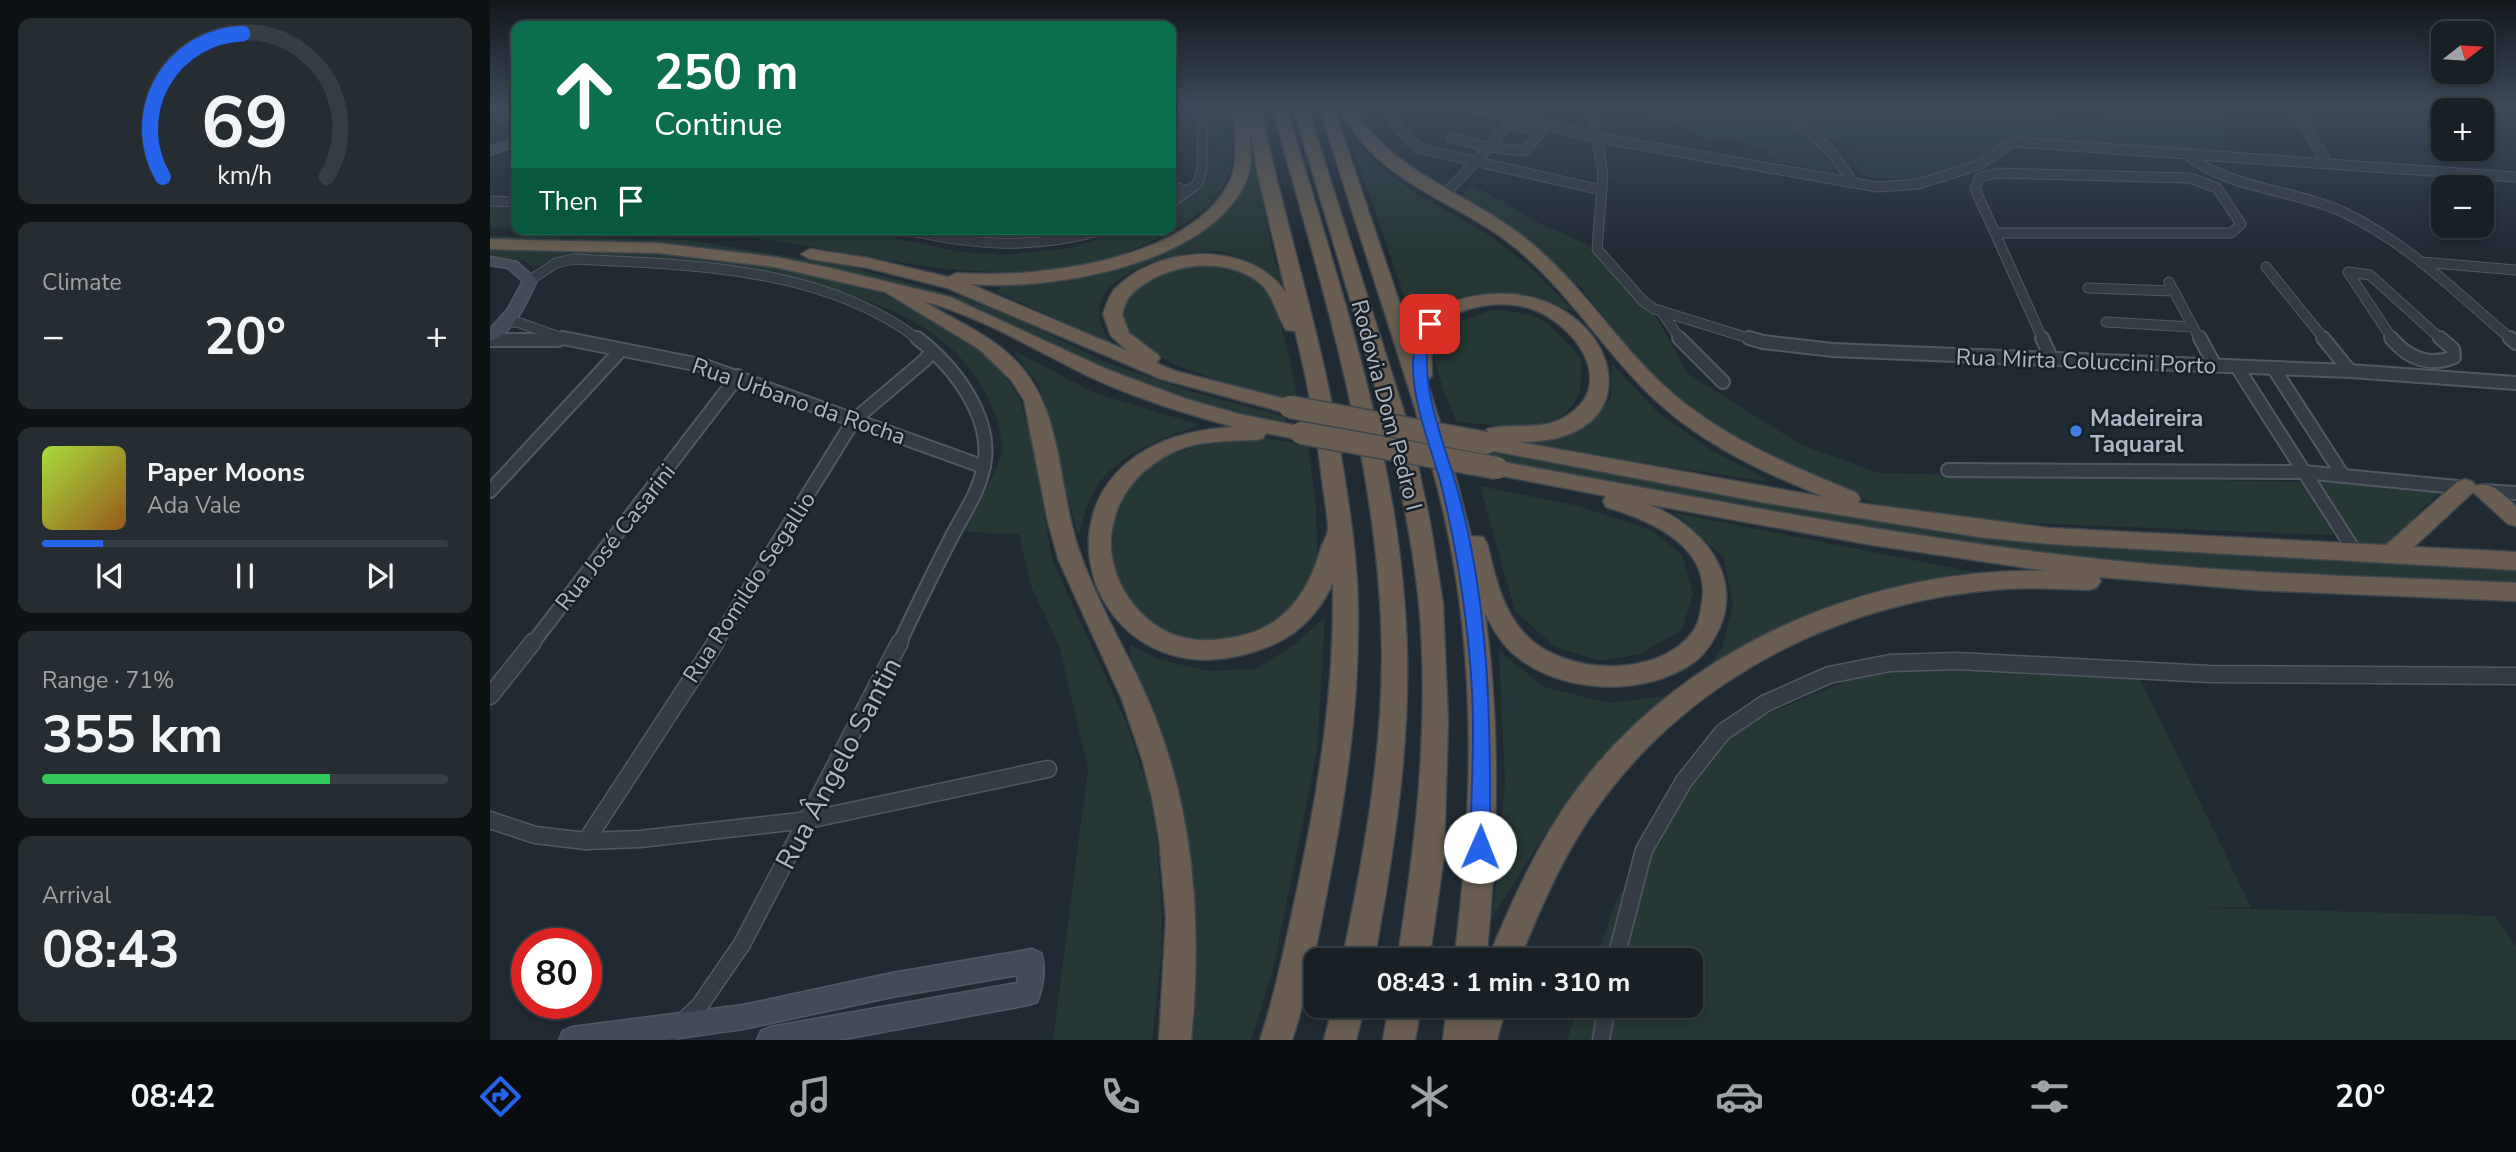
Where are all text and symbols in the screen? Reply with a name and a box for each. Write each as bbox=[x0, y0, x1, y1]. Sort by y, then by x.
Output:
north arrow bbox=[2431, 21, 2494, 84]
map controls bbox=[2431, 21, 2494, 238]
text: 250 m bbox=[654, 39, 798, 106]
icon: ahead bbox=[539, 49, 630, 140]
text: 69 bbox=[201, 74, 289, 174]
button: + bbox=[2431, 98, 2494, 161]
text: Continue bbox=[654, 103, 782, 146]
text: km/h bbox=[217, 159, 273, 193]
button: − bbox=[2431, 175, 2494, 238]
icon: arrive bbox=[612, 182, 650, 220]
text: Then bbox=[539, 184, 598, 219]
text: Climate bbox=[42, 267, 122, 298]
pin bbox=[1400, 294, 1460, 354]
street label: Rodovia Dom Pedro I bbox=[1343, 296, 1430, 514]
text: 20° bbox=[204, 301, 286, 372]
icon: arrive bbox=[1411, 305, 1449, 343]
text: − bbox=[42, 311, 65, 362]
text: + bbox=[425, 311, 448, 362]
street label: Rua Mirta Coluccini Porto bbox=[1955, 341, 2217, 382]
street label: Rua Urbano da Rocha bbox=[688, 350, 910, 453]
place label: Madeireira Taquaral bbox=[2090, 403, 2203, 460]
marker: Madeireira Taquaral bbox=[2068, 423, 2084, 439]
text: Paper Moons bbox=[147, 455, 305, 490]
street label: Rua José Casarini bbox=[548, 457, 683, 617]
street label: Rua Romildo Segallio bbox=[676, 486, 823, 689]
text: Ada Vale bbox=[147, 490, 241, 521]
icon: previous bbox=[91, 557, 129, 595]
icon: pause bbox=[226, 557, 264, 595]
icon: next bbox=[361, 557, 399, 595]
street label: Rua Ângelo Santin bbox=[767, 651, 911, 876]
text: Range · 71% bbox=[42, 665, 174, 696]
text: 355 km bbox=[42, 699, 223, 770]
position arrow bbox=[1443, 810, 1517, 884]
text: Arrival bbox=[42, 880, 111, 911]
text: 08:43 bbox=[42, 914, 180, 985]
speed limit sign: 80 bbox=[511, 928, 602, 1019]
text: 08:43 · 1 min · 310 m bbox=[1377, 965, 1630, 1000]
icon: directions bbox=[476, 1072, 525, 1121]
icon: music bbox=[786, 1072, 835, 1121]
icon: phone bbox=[1096, 1072, 1145, 1121]
icon: climate bbox=[1405, 1072, 1454, 1121]
icon: car bbox=[1715, 1072, 1764, 1121]
icon: filters bbox=[2025, 1072, 2074, 1121]
text: 08:42 bbox=[130, 1075, 215, 1118]
text: 20° bbox=[2335, 1075, 2385, 1118]

